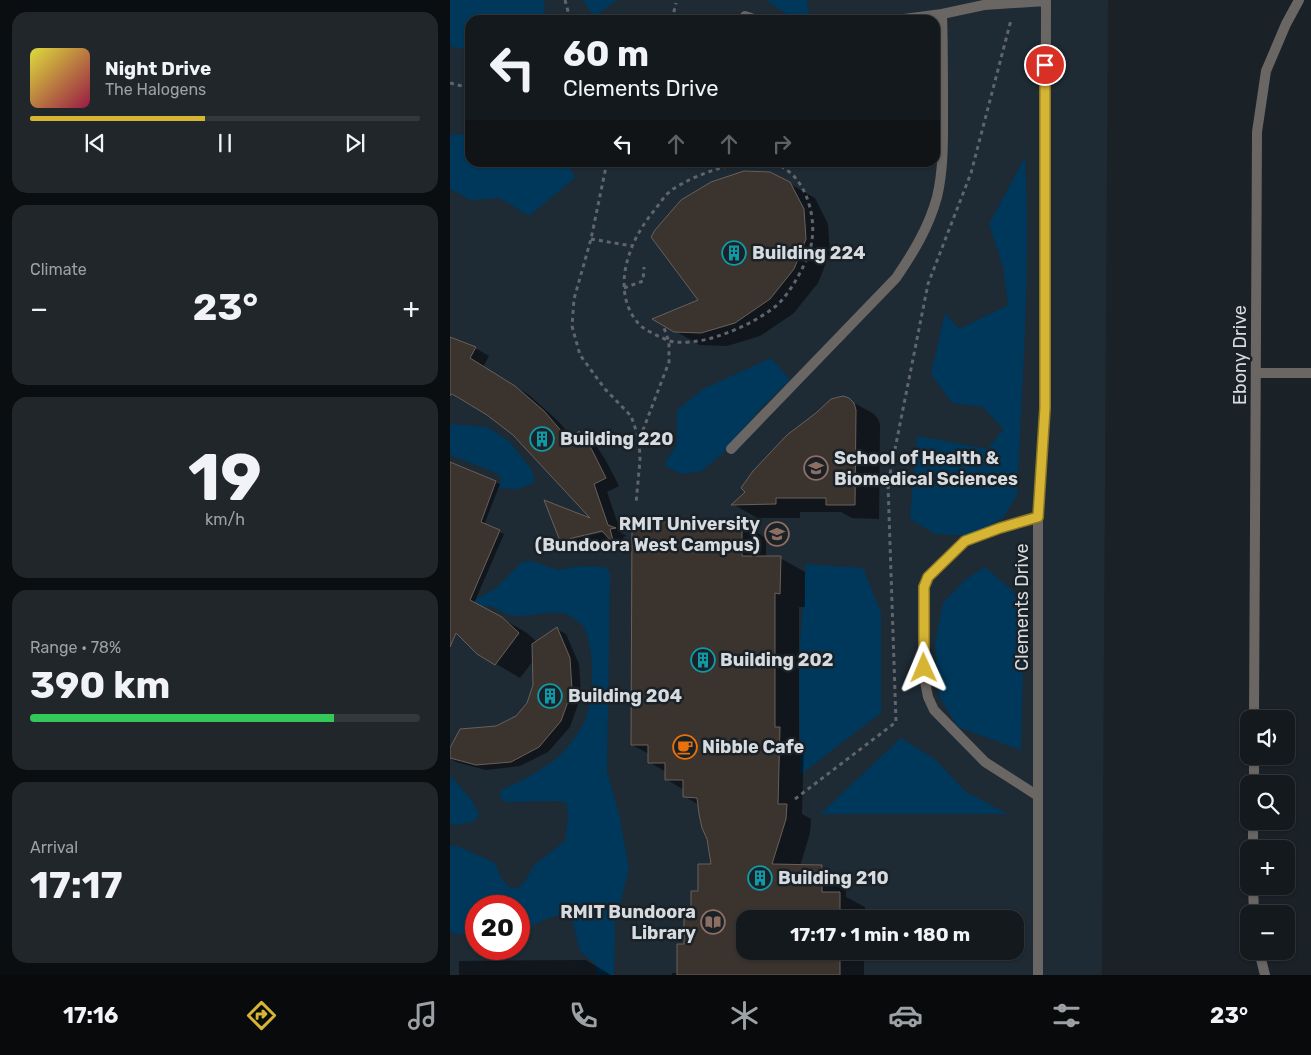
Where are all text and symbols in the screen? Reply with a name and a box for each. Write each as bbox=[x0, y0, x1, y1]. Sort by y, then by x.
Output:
text: 60 m bbox=[563, 33, 649, 75]
icon: left bbox=[480, 35, 545, 100]
pin bbox=[1024, 44, 1066, 86]
icon: arrive bbox=[1031, 51, 1059, 79]
text: Night Drive bbox=[105, 57, 211, 80]
text: Clements Drive bbox=[563, 75, 719, 102]
text: The Halogens bbox=[105, 80, 206, 99]
icon: previous bbox=[81, 129, 109, 157]
icon: pause bbox=[211, 129, 239, 157]
icon: next bbox=[341, 129, 369, 157]
icon: left bbox=[609, 130, 637, 158]
icon: ahead bbox=[662, 130, 690, 158]
icon: ahead bbox=[715, 130, 743, 158]
icon: right bbox=[768, 130, 796, 158]
building icon: Building 224 bbox=[721, 240, 747, 266]
place label: Building 224 bbox=[752, 242, 865, 264]
text: Climate bbox=[30, 260, 87, 279]
text: 23° bbox=[193, 284, 258, 330]
text: − bbox=[30, 292, 48, 325]
text: + bbox=[403, 292, 420, 325]
street label: Ebony Drive bbox=[1229, 305, 1251, 405]
building icon: Building 220 bbox=[529, 426, 555, 452]
place label: Building 220 bbox=[560, 428, 673, 450]
text: 19 bbox=[188, 439, 262, 516]
place label: School of Health & Biomedical Sciences bbox=[834, 447, 1018, 490]
school or university icon: School of Health & Biomedical Sciences bbox=[803, 455, 829, 481]
text: km/h bbox=[205, 510, 245, 529]
place label: RMIT University (Bundoora West Campus) bbox=[535, 513, 760, 556]
school or university icon: RMIT University (Bundoora West Campus) bbox=[764, 521, 790, 547]
street label: Clements Drive bbox=[1011, 543, 1033, 671]
text: Range · 78% bbox=[30, 638, 121, 657]
position arrow bbox=[897, 641, 949, 693]
building icon: Building 202 bbox=[690, 647, 716, 673]
place label: Building 202 bbox=[720, 649, 833, 671]
text: 390 km bbox=[30, 662, 170, 708]
building icon: Building 204 bbox=[537, 683, 563, 709]
place label: Building 204 bbox=[568, 685, 682, 707]
map controls bbox=[1240, 710, 1295, 960]
button: sound bbox=[1240, 710, 1295, 765]
cafe icon: Nibble Cafe bbox=[672, 734, 698, 760]
place label: Nibble Cafe bbox=[702, 736, 805, 758]
button: search bbox=[1240, 775, 1295, 830]
text: Arrival bbox=[30, 838, 78, 857]
button: + bbox=[1240, 840, 1295, 895]
text: 17:17 bbox=[30, 862, 122, 908]
building icon: Building 210 bbox=[747, 865, 773, 891]
place label: Building 210 bbox=[778, 867, 889, 889]
speed limit sign: 20 bbox=[465, 895, 530, 960]
place label: RMIT Bundoora Library bbox=[560, 901, 696, 944]
button: − bbox=[1240, 905, 1295, 960]
library icon: RMIT Bundoora Library bbox=[700, 909, 726, 935]
text: 17:17 · 1 min · 180 m bbox=[790, 923, 970, 946]
icon: directions bbox=[244, 998, 279, 1033]
icon: music bbox=[405, 998, 440, 1033]
icon: phone bbox=[566, 998, 601, 1033]
icon: climate bbox=[727, 998, 762, 1033]
icon: car bbox=[888, 998, 923, 1033]
icon: filters bbox=[1049, 998, 1084, 1033]
text: 17:16 bbox=[63, 1002, 118, 1029]
text: 23° bbox=[1210, 1002, 1248, 1029]

